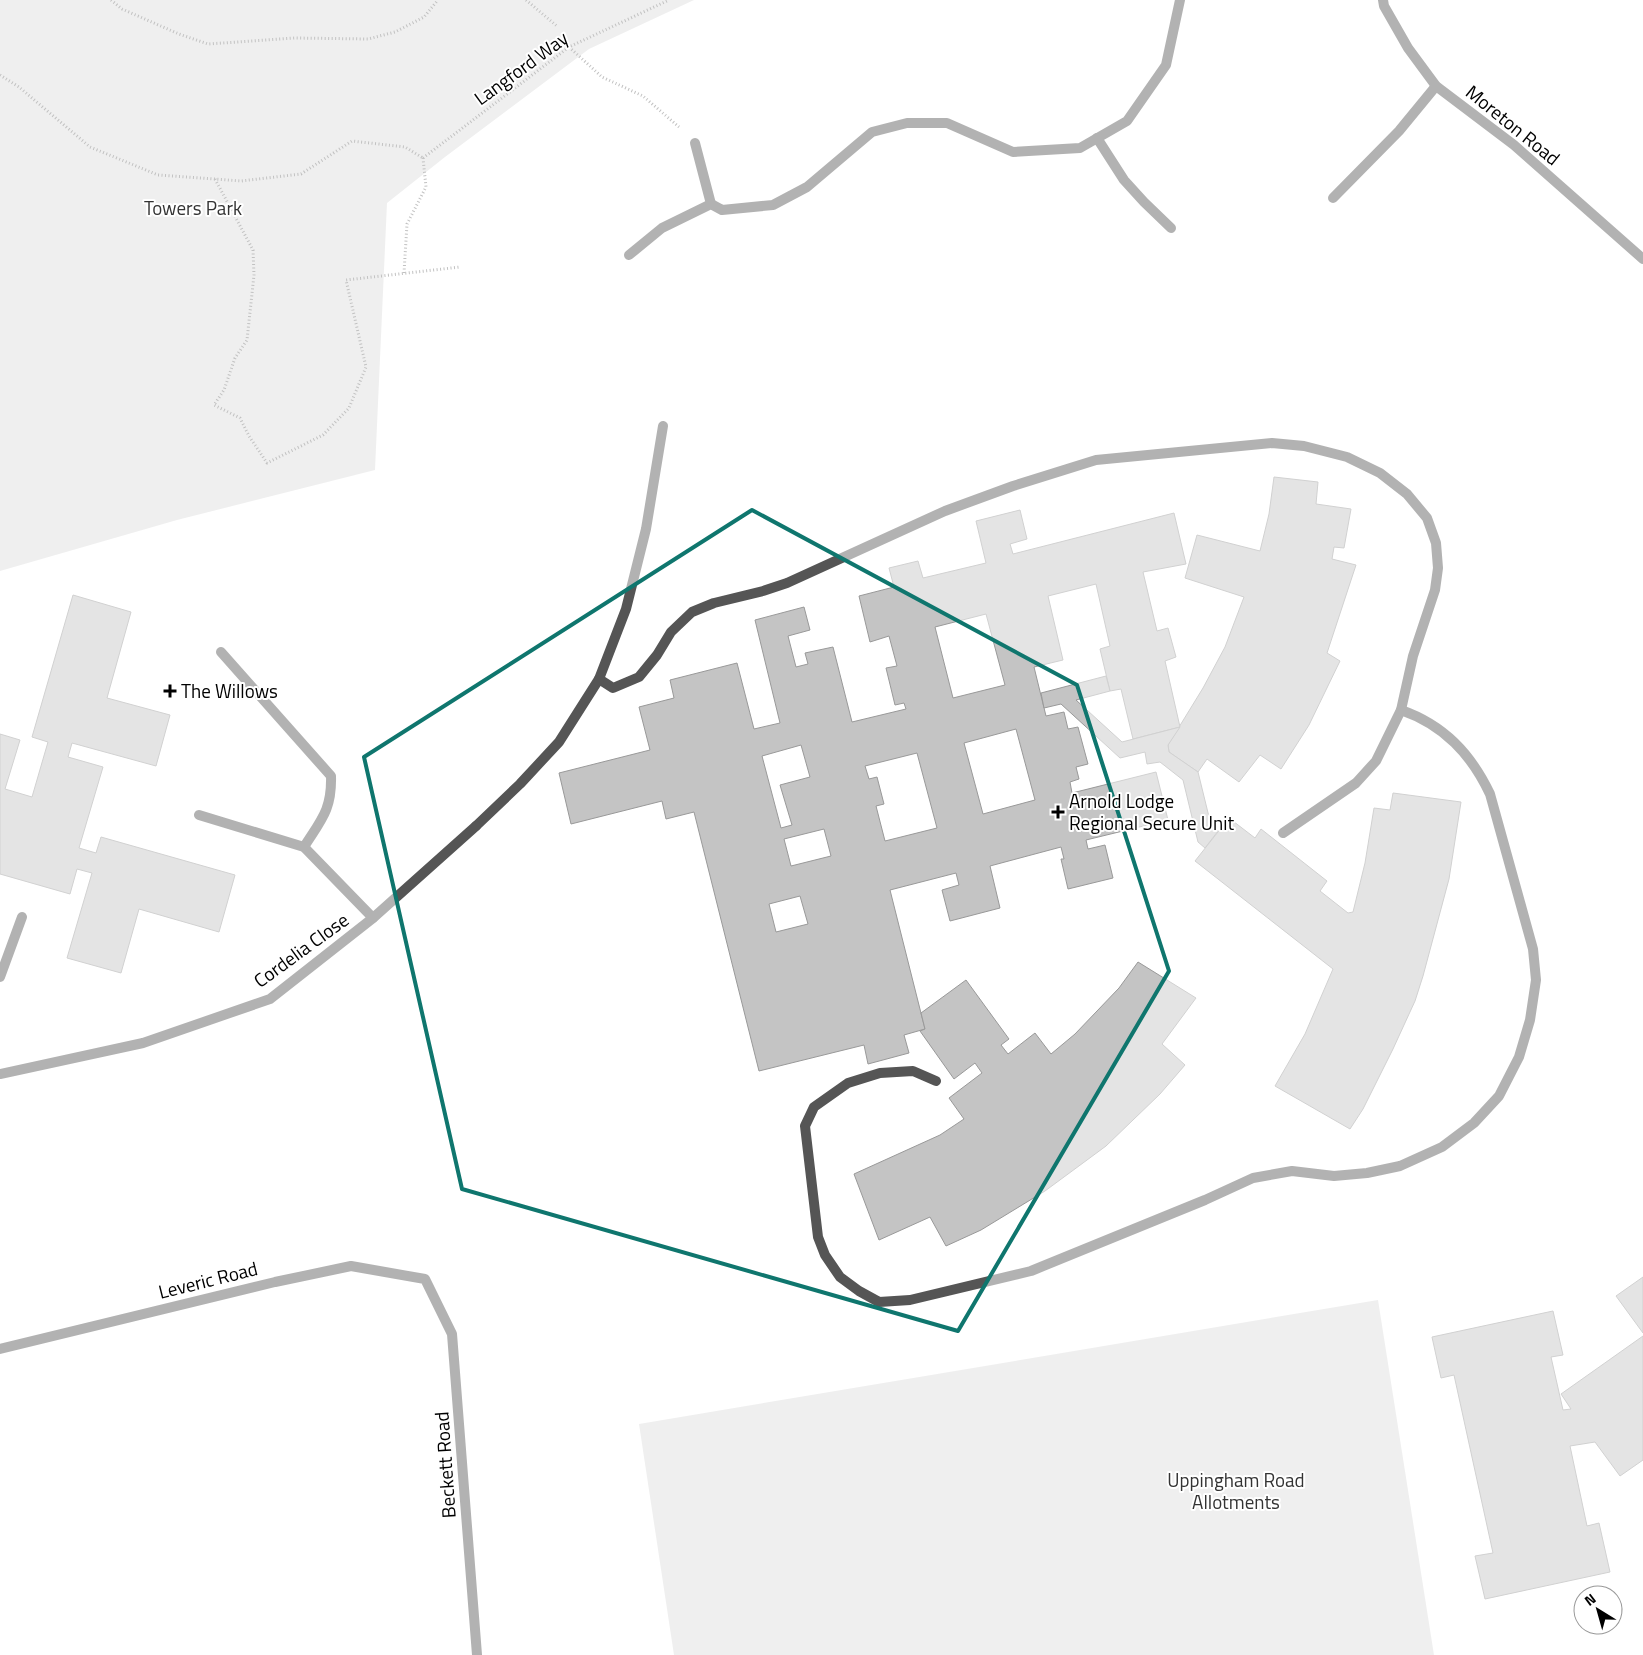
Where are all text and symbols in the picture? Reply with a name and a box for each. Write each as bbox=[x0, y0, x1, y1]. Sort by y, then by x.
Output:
street label: Langford Way bbox=[468, 23, 574, 112]
street label: Moreton Road bbox=[1460, 77, 1567, 172]
park label: Towers Park bbox=[144, 193, 242, 222]
place label: The Willows bbox=[181, 676, 278, 705]
marker: The Willows bbox=[163, 684, 177, 698]
place label: Arnold Lodge Regional Secure Unit bbox=[1069, 786, 1234, 837]
marker: Arnold Lodge Regional Secure Unit bbox=[1051, 805, 1065, 819]
street label: Cordelia Close bbox=[247, 905, 354, 994]
street label: Leveric Road bbox=[155, 1253, 261, 1306]
street label: Beckett Road bbox=[426, 1411, 463, 1519]
park label: Uppingham Road Allotments bbox=[1167, 1465, 1305, 1516]
north arrow bbox=[1573, 1585, 1623, 1635]
text: N bbox=[1580, 1588, 1600, 1611]

